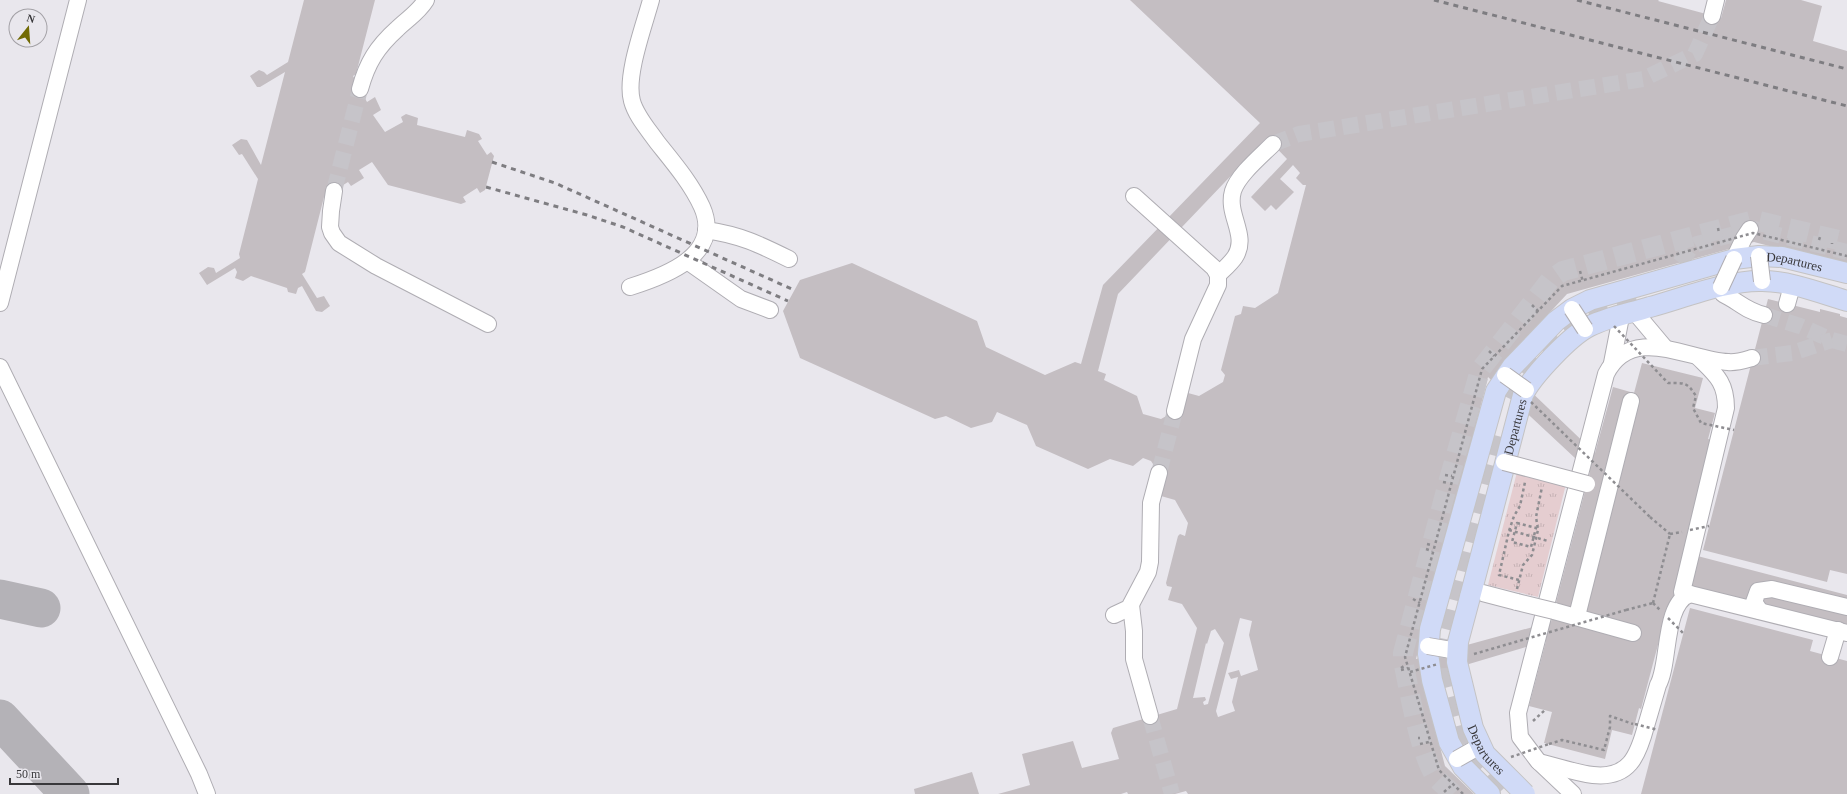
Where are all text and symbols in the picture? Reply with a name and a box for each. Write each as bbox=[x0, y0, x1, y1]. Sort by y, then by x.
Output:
north arrow bbox=[8, 8, 48, 48]
text: N bbox=[25, 12, 37, 25]
street label: Departures bbox=[1766, 249, 1824, 274]
street label: Departures bbox=[1500, 397, 1529, 456]
street label: Departures bbox=[1465, 722, 1508, 777]
scale bar bbox=[10, 760, 118, 786]
text: 50 m bbox=[16, 767, 41, 781]

